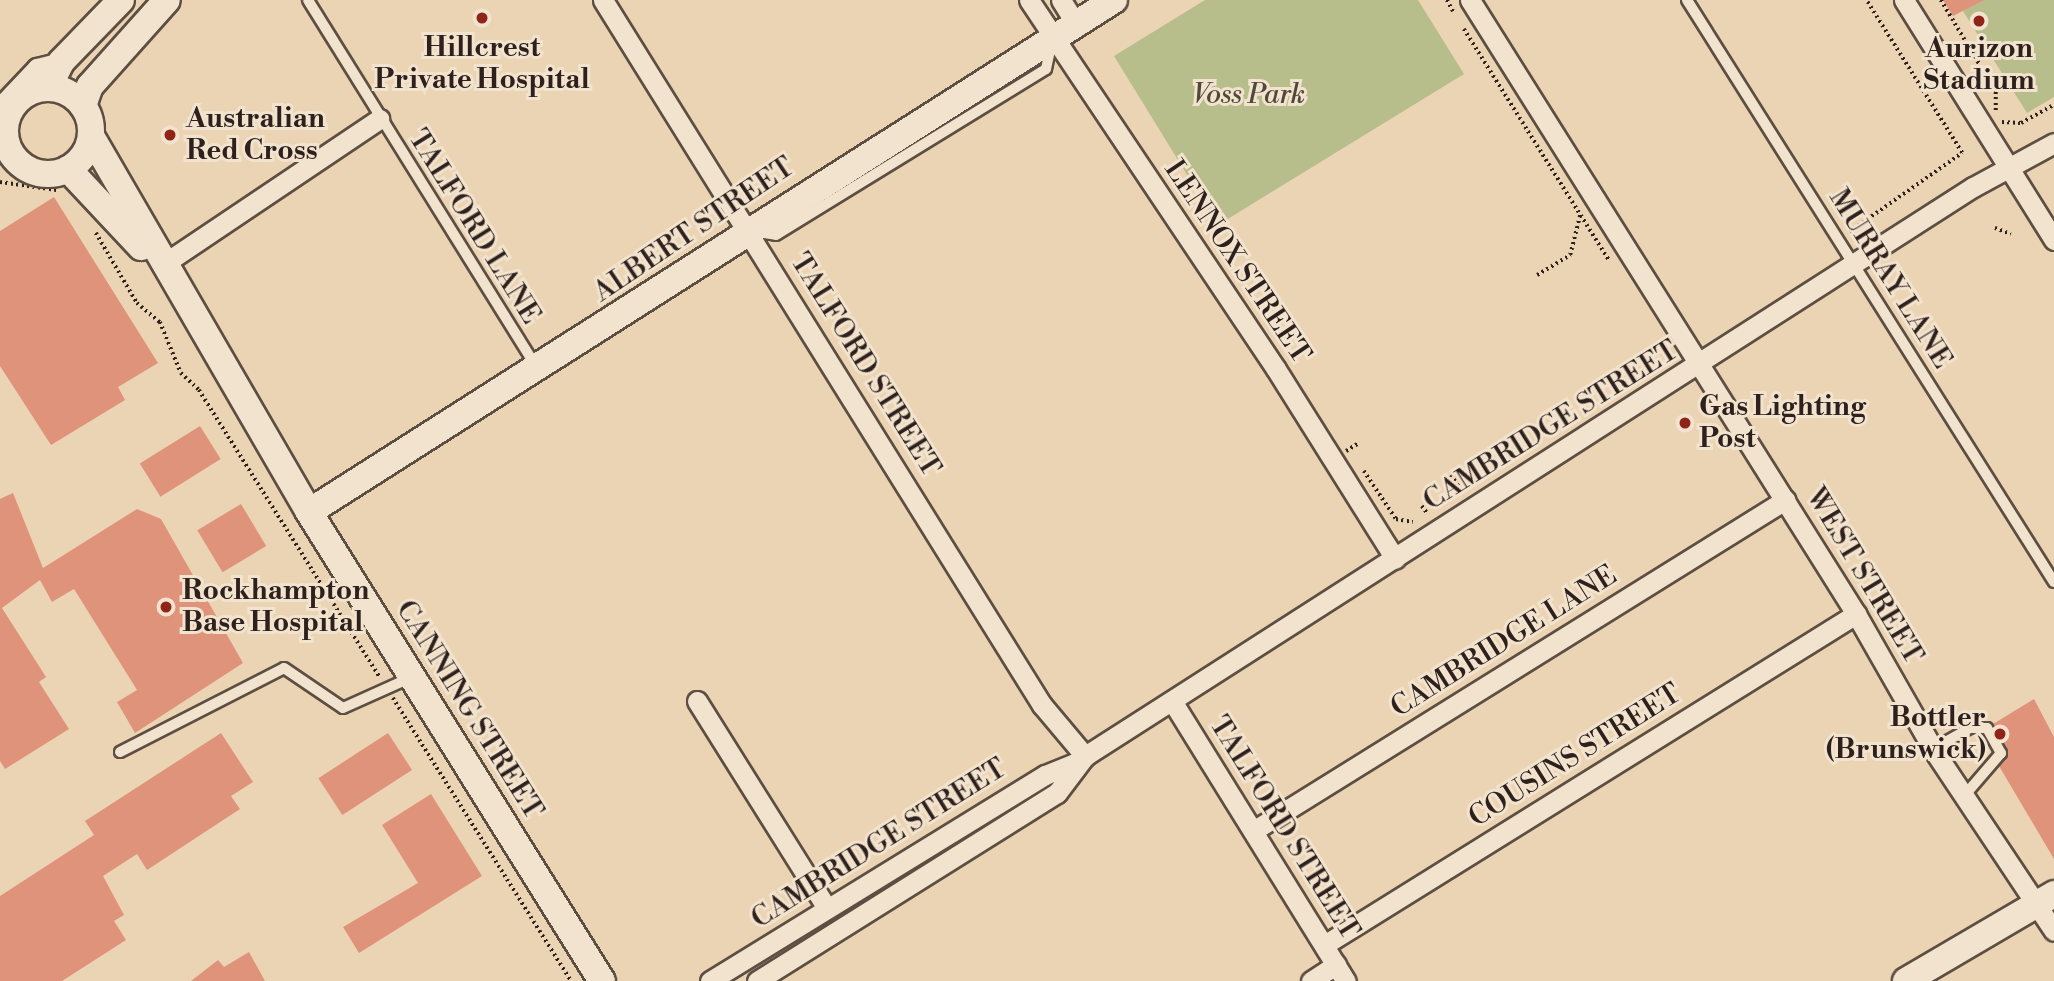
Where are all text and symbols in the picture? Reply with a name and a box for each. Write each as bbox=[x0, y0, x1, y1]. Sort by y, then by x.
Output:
marker: Hillcrest Private Hospital bbox=[472, 8, 492, 28]
marker: Aurizon Stadium bbox=[1971, 13, 1987, 29]
place label: Hillcrest Private Hospital bbox=[374, 31, 590, 97]
place label: Aurizon Stadium bbox=[1923, 32, 2035, 98]
park label: Voss Park bbox=[1193, 78, 1305, 112]
place label: Australian Red Cross bbox=[186, 102, 325, 168]
street label: TALFORD LANE bbox=[401, 124, 547, 330]
marker: Australian Red Cross bbox=[160, 125, 180, 145]
street label: ALBERT STREET bbox=[587, 150, 801, 310]
street label: LENNOX STREET bbox=[1157, 154, 1317, 370]
street label: MURRAY LANE bbox=[1821, 183, 1959, 375]
street label: TALFORD STREET bbox=[783, 247, 947, 483]
street label: CAMBRIDGE STREET bbox=[1417, 334, 1685, 518]
place label: Gas Lighting Post bbox=[1699, 390, 1866, 456]
marker: Gas Lighting Post bbox=[1677, 415, 1693, 431]
street label: WEST STREET bbox=[1798, 482, 1930, 670]
street label: CAMBRIDGE LANE bbox=[1385, 559, 1623, 725]
place label: Rockhampton Base Hospital bbox=[182, 574, 370, 640]
street label: CANNING STREET bbox=[388, 595, 550, 825]
marker: Rockhampton Base Hospital bbox=[156, 597, 176, 617]
street label: COUSINS STREET bbox=[1463, 677, 1687, 835]
place label: Bottler (Brunswick) bbox=[1826, 701, 1986, 767]
street label: TALFORD STREET bbox=[1202, 710, 1366, 946]
marker: Bottler (Brunswick) bbox=[1992, 726, 2008, 742]
street label: CAMBRIDGE STREET bbox=[745, 752, 1013, 936]

